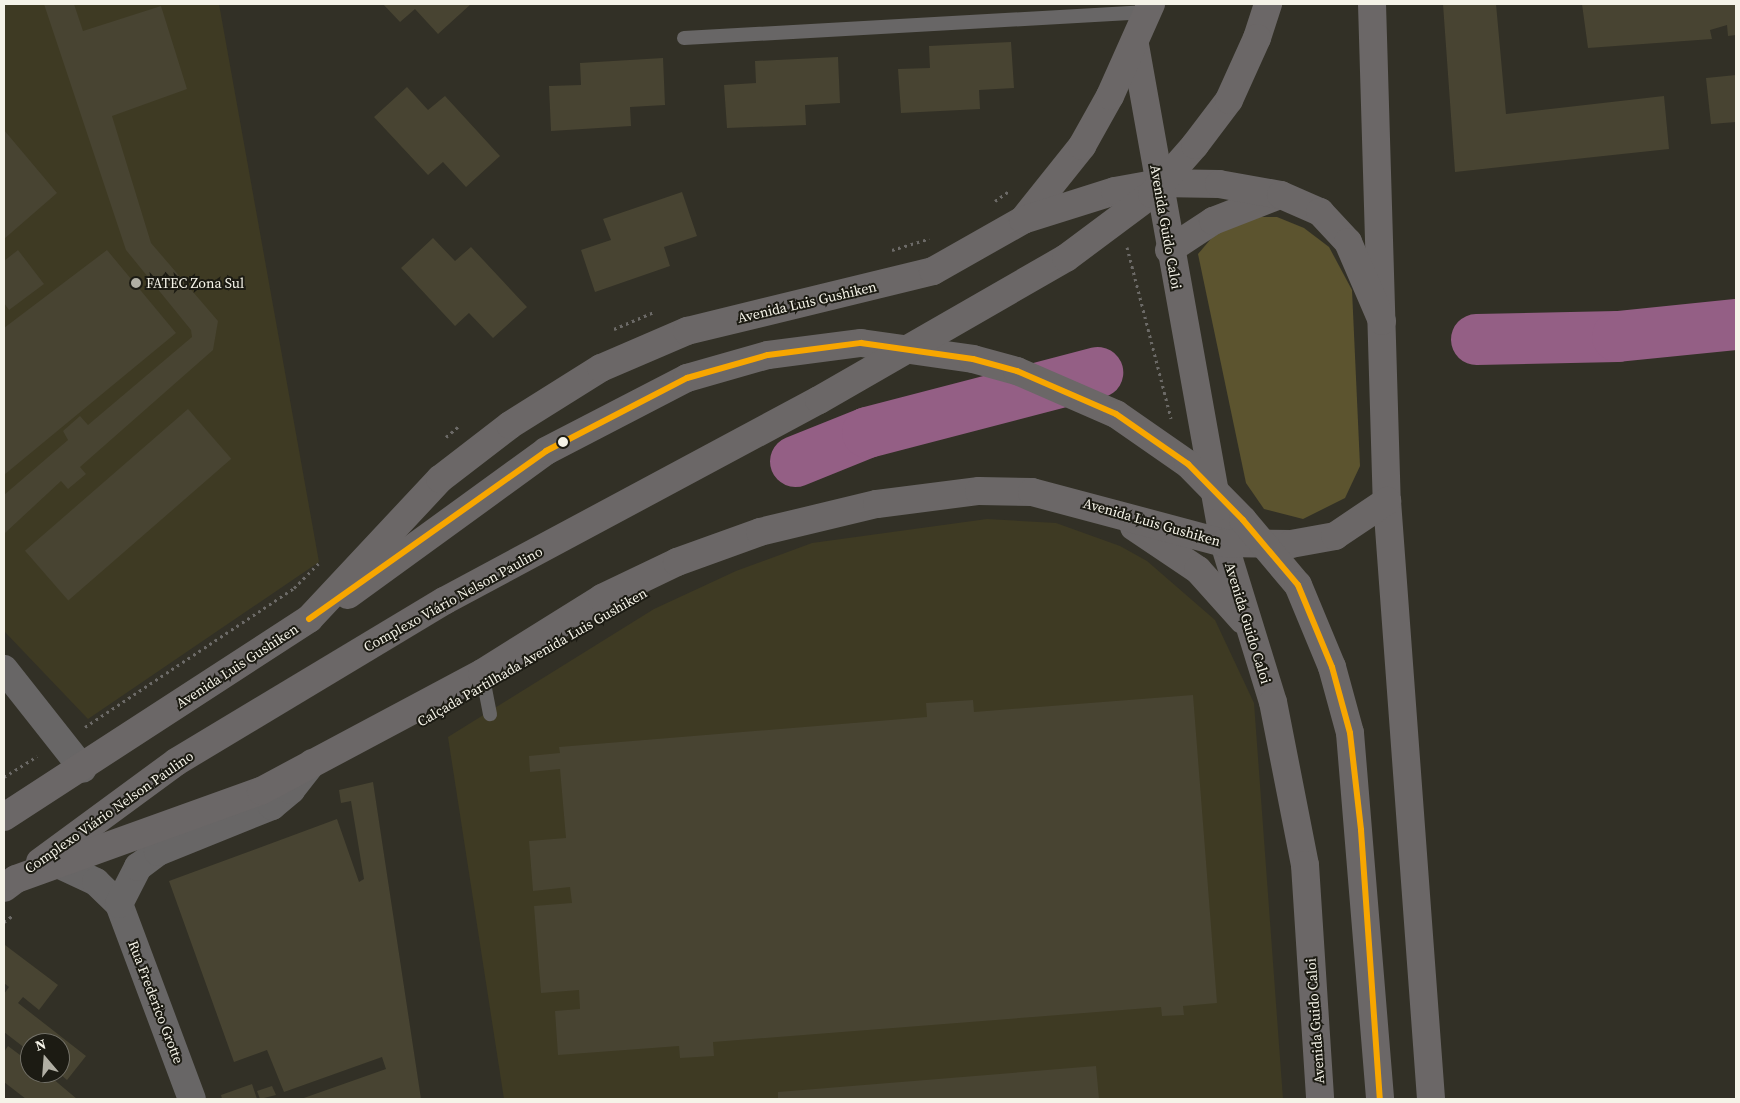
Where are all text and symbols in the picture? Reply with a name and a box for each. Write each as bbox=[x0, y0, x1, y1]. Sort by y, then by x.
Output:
street label: Avenida Guido Caloi bbox=[1147, 164, 1185, 290]
place label: FATEC Zona Sul bbox=[146, 275, 244, 291]
marker: FATEC Zona Sul bbox=[130, 277, 142, 289]
street label: Avenida Luis Gushiken bbox=[736, 278, 878, 326]
unlabelled marker bbox=[558, 437, 568, 447]
street label: Avenida Luis Gushiken bbox=[1081, 494, 1223, 550]
street label: Complexo Viário Nelson Paulino bbox=[360, 543, 546, 655]
street label: Avenida Guido Caloi bbox=[1222, 560, 1274, 686]
street label: Calçada Partilhada Avenida Luis Gushiken bbox=[414, 584, 650, 730]
street label: Avenida Luis Gushiken bbox=[173, 620, 301, 712]
street label: Complexo Viário Nelson Paulino bbox=[21, 747, 197, 877]
street label: Rua Frederico Grotte bbox=[125, 938, 187, 1066]
street label: Avenida Guido Caloi bbox=[1302, 958, 1328, 1084]
north arrow bbox=[20, 1033, 70, 1083]
text: N bbox=[33, 1034, 49, 1056]

